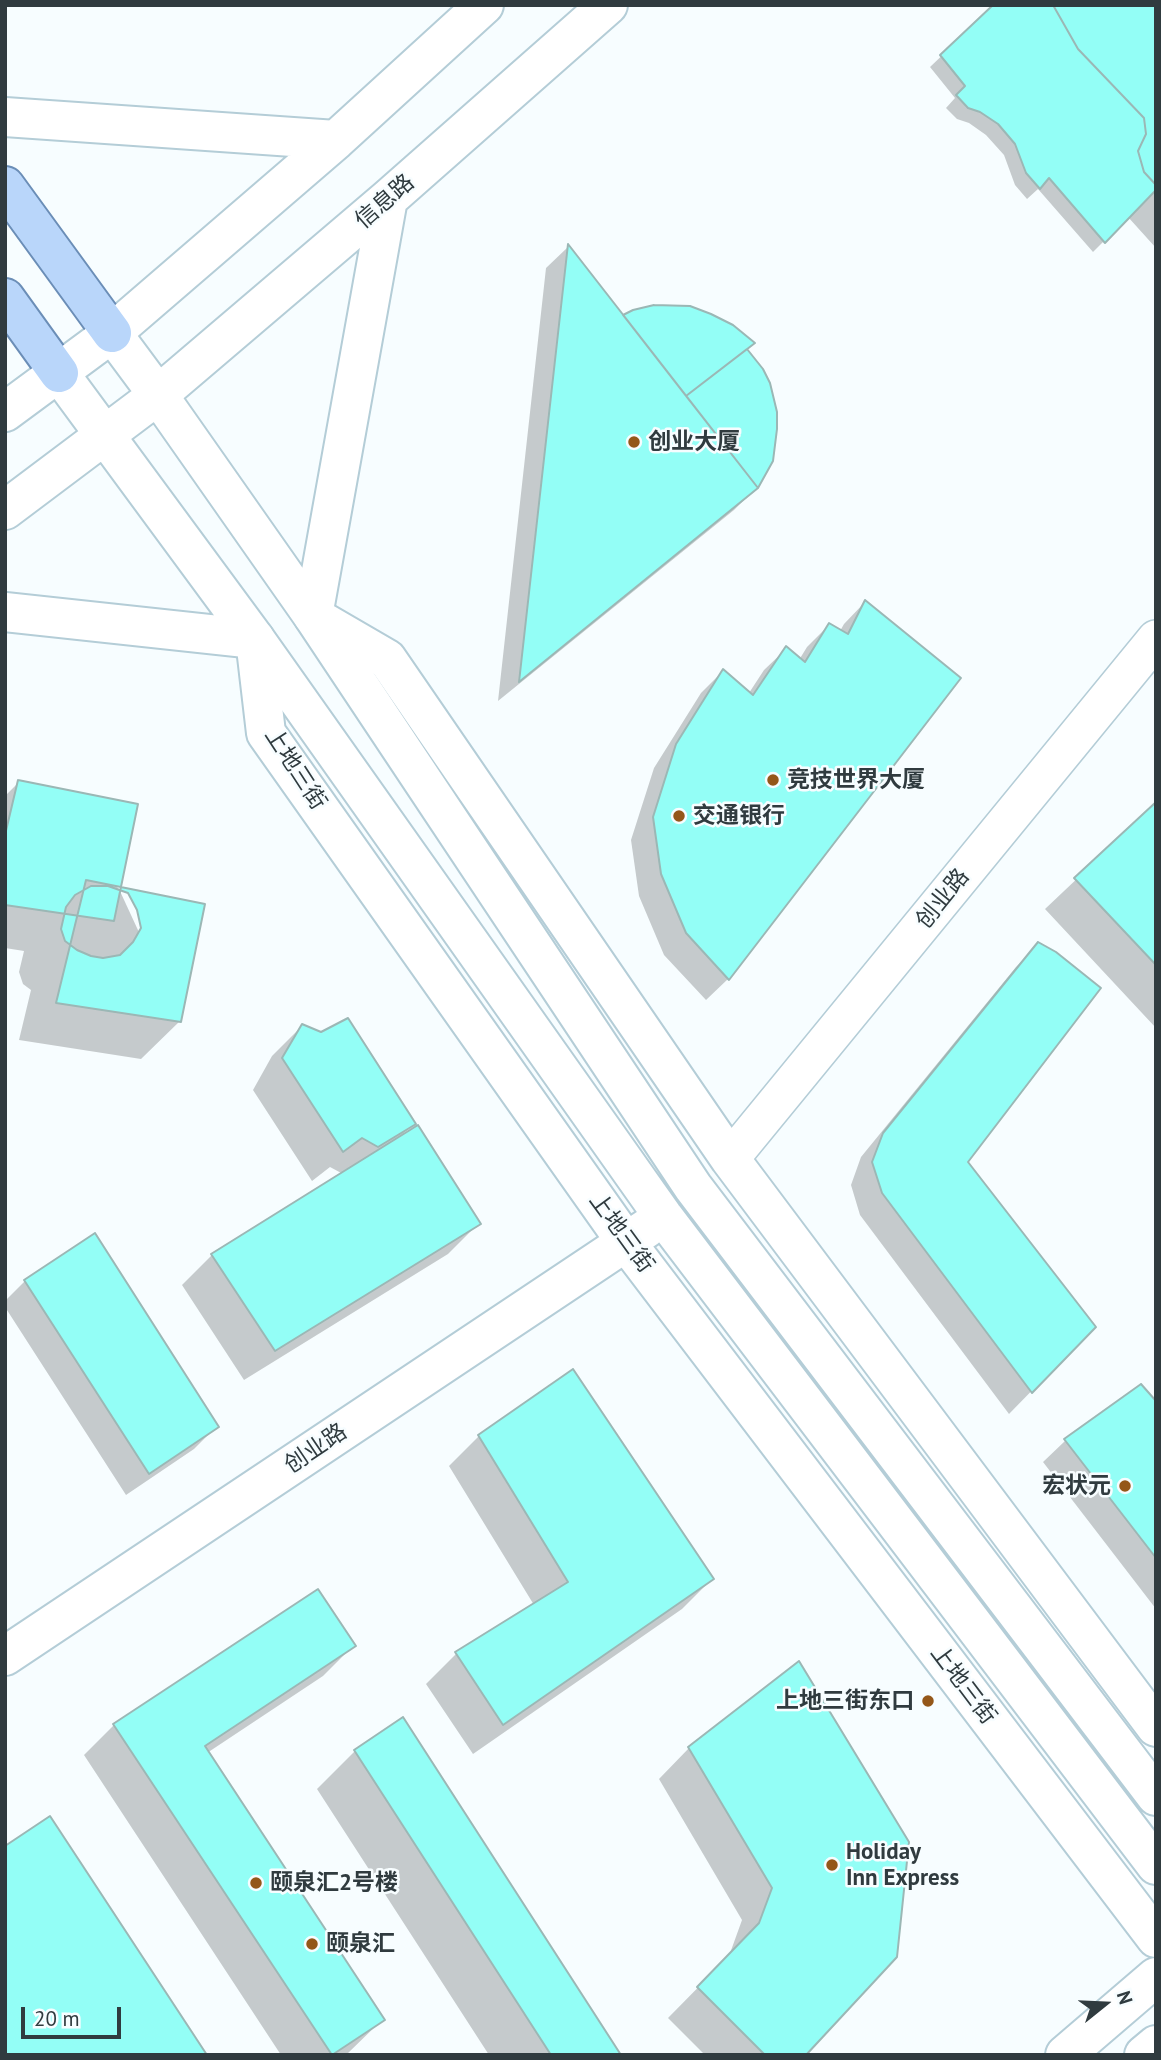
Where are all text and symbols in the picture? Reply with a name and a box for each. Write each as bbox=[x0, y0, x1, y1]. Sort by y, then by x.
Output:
street label: 信息路 bbox=[350, 169, 420, 235]
place label: 创业大厦 bbox=[648, 428, 740, 456]
marker: 创业大厦 bbox=[626, 434, 642, 450]
street label: 上地三街 bbox=[258, 723, 332, 815]
place label: 竞技世界大厦 bbox=[787, 766, 925, 794]
marker: 竞技世界大厦 bbox=[765, 772, 781, 788]
place label: 交通银行 bbox=[693, 802, 785, 830]
marker: 交通银行 bbox=[671, 808, 687, 824]
street label: 创业路 bbox=[911, 864, 975, 934]
street label: 上地三街 bbox=[583, 1188, 659, 1278]
street label: 创业路 bbox=[280, 1418, 352, 1480]
place label: 宏状元 bbox=[1042, 1472, 1111, 1500]
marker: 宏状元 bbox=[1117, 1478, 1133, 1494]
street label: 上地三街 bbox=[924, 1640, 1002, 1730]
place label: 上地三街东口 bbox=[776, 1687, 914, 1715]
marker: 上地三街东口 bbox=[920, 1693, 936, 1709]
place label: Holiday Inn Express bbox=[846, 1838, 959, 1892]
marker: Holiday Inn Express bbox=[824, 1857, 840, 1873]
place label: 颐泉汇2号楼 bbox=[270, 1869, 398, 1897]
marker: 颐泉汇2号楼 bbox=[248, 1875, 264, 1891]
place label: 颐泉汇 bbox=[326, 1930, 395, 1958]
marker: 颐泉汇 bbox=[304, 1936, 320, 1952]
north arrow bbox=[1070, 1969, 1140, 2039]
text: N bbox=[1112, 1988, 1138, 2007]
scale bar bbox=[24, 1994, 124, 2038]
text: 20 m bbox=[34, 2005, 80, 2032]

